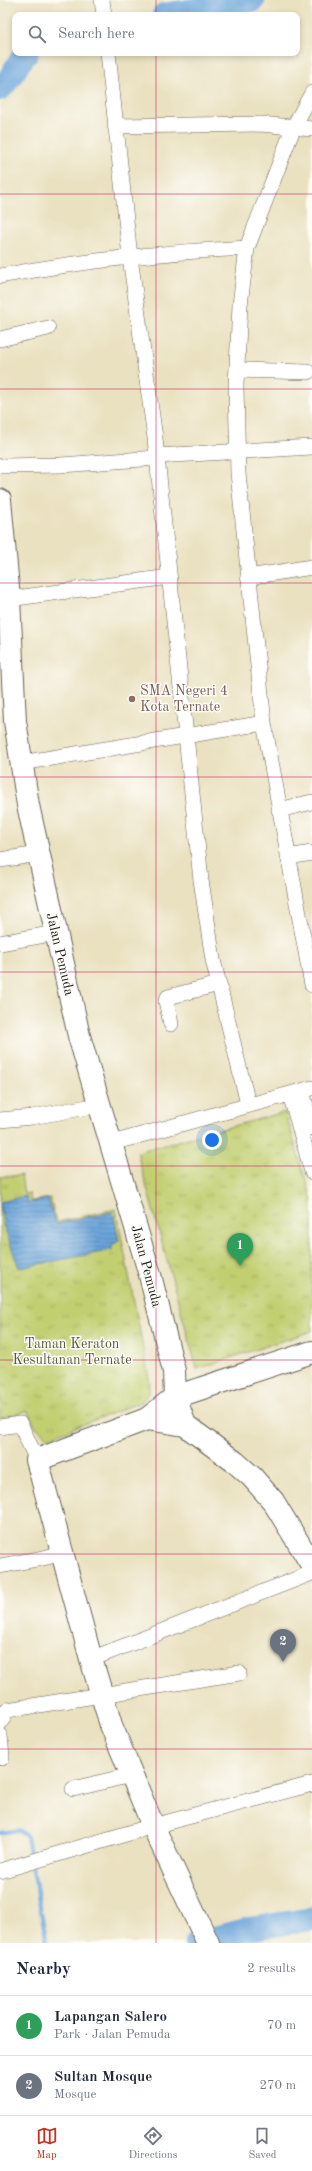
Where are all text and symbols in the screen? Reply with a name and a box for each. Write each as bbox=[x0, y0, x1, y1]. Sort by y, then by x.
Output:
search box bbox=[12, 12, 300, 56]
icon: search bbox=[26, 23, 48, 45]
text: Search here bbox=[58, 27, 135, 42]
place label: SMA Negeri 4 Kota Ternate bbox=[140, 684, 228, 714]
marker: SMA Negeri 4 Kota Ternate bbox=[127, 694, 137, 704]
street label: Jalan Pemuda bbox=[44, 911, 76, 997]
your location bbox=[202, 1130, 222, 1150]
street label: Jalan Pemuda bbox=[128, 1223, 164, 1309]
pin: 1 bbox=[227, 1233, 253, 1266]
park label: Taman Keraton Kesultanan Ternate bbox=[12, 1337, 132, 1367]
pin: 2 bbox=[270, 1629, 296, 1662]
text: Nearby bbox=[16, 1961, 71, 1978]
text: 2 results bbox=[247, 1962, 296, 1975]
text: Lapangan Salero bbox=[54, 2010, 167, 2025]
text: 1 bbox=[25, 2019, 33, 2032]
text: 70 m bbox=[267, 2019, 296, 2032]
text: Park · Jalan Pemuda bbox=[54, 2028, 170, 2041]
text: Sultan Mosque bbox=[54, 2070, 152, 2085]
text: 2 bbox=[25, 2079, 33, 2092]
text: 270 m bbox=[259, 2079, 296, 2092]
text: Mosque bbox=[54, 2088, 96, 2101]
tab: Map bbox=[36, 2125, 58, 2163]
tab: Directions bbox=[129, 2125, 177, 2163]
tab: Saved bbox=[248, 2125, 276, 2163]

